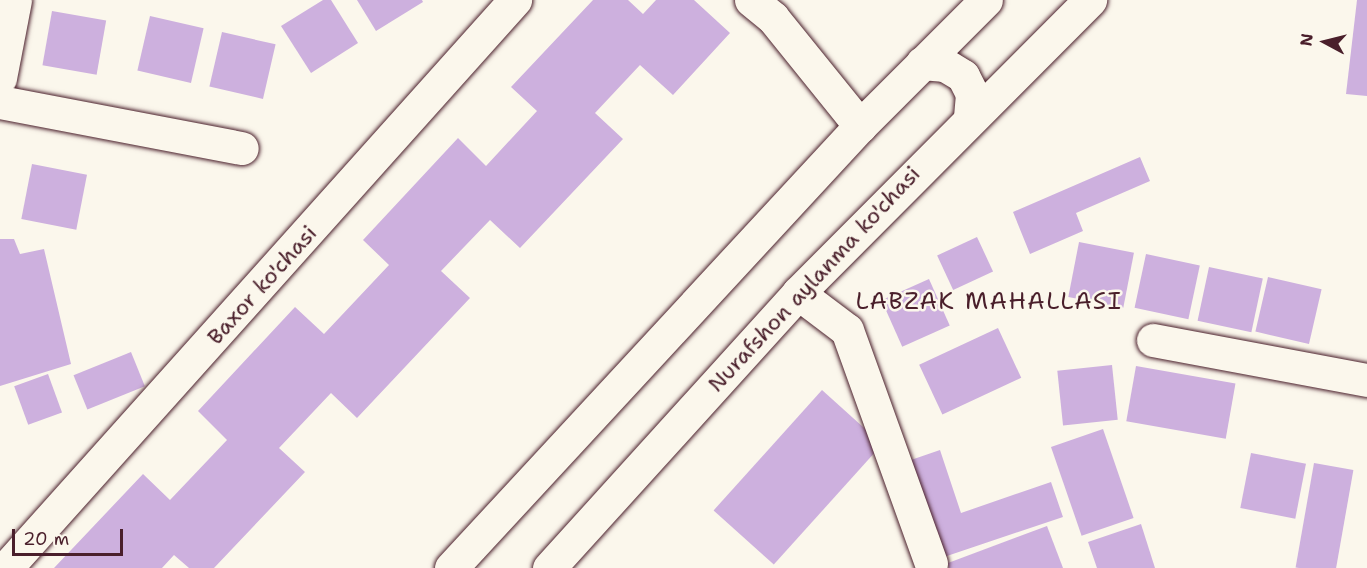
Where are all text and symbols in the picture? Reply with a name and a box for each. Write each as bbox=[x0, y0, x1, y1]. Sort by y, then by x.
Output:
north arrow bbox=[1295, 12, 1355, 72]
text: N bbox=[1295, 32, 1318, 47]
street label: Nurafshon aylanma ko'chasi bbox=[702, 161, 926, 397]
street label: Baxor ko'chasi bbox=[202, 220, 322, 350]
district label: LABZAK MAHALLASI bbox=[856, 288, 1122, 316]
scale bar bbox=[15, 517, 126, 555]
text: 20 m bbox=[23, 527, 69, 551]

